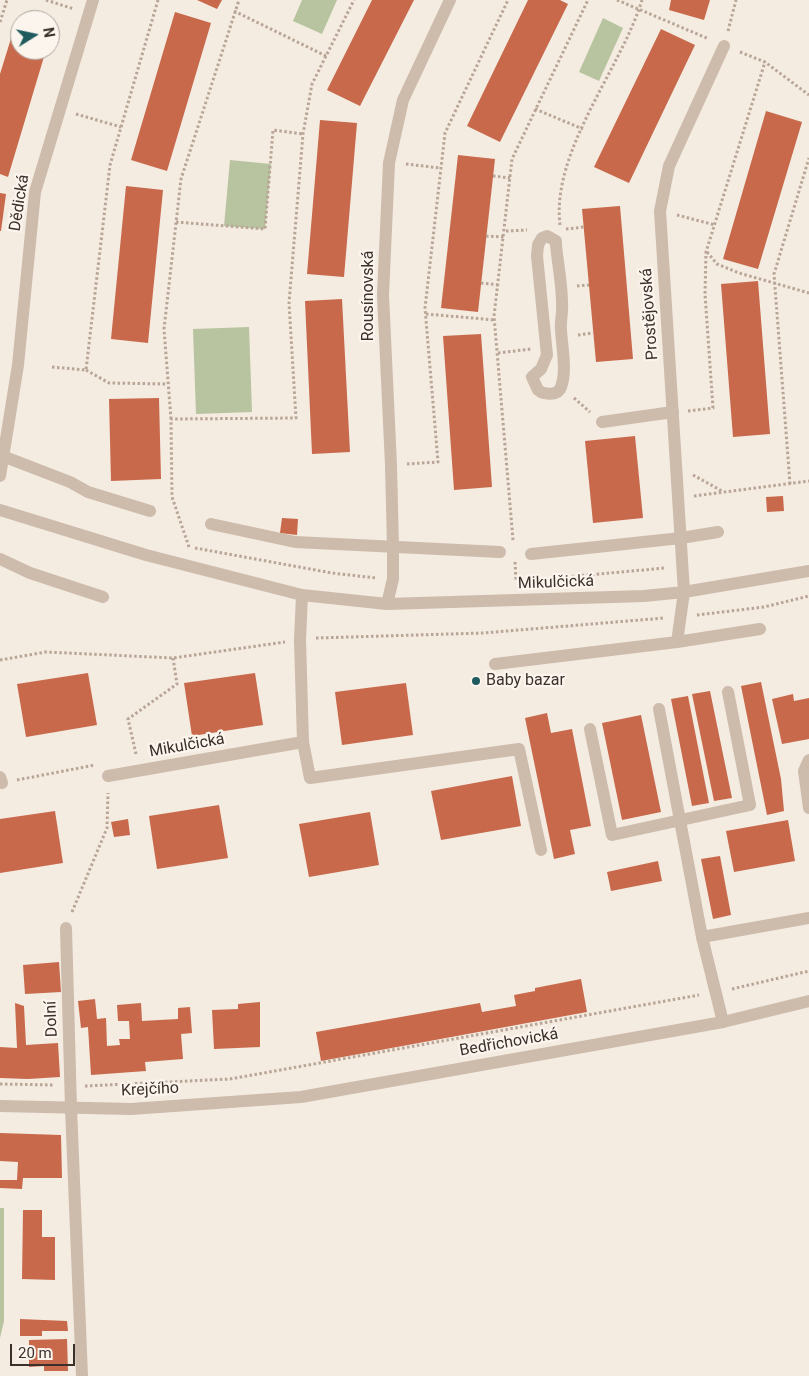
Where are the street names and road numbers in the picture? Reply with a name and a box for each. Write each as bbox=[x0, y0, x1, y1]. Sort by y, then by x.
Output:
street label: Dědická bbox=[6, 173, 34, 233]
street label: Rousínovská bbox=[359, 251, 379, 341]
street label: Prostějovská bbox=[637, 267, 663, 361]
street label: Mikulčická bbox=[518, 572, 594, 594]
street label: Mikulčická bbox=[148, 730, 226, 762]
street label: Dolní bbox=[42, 1001, 62, 1037]
street label: Bedřichovická bbox=[458, 1025, 560, 1061]
street label: Krejčího bbox=[121, 1079, 179, 1101]

